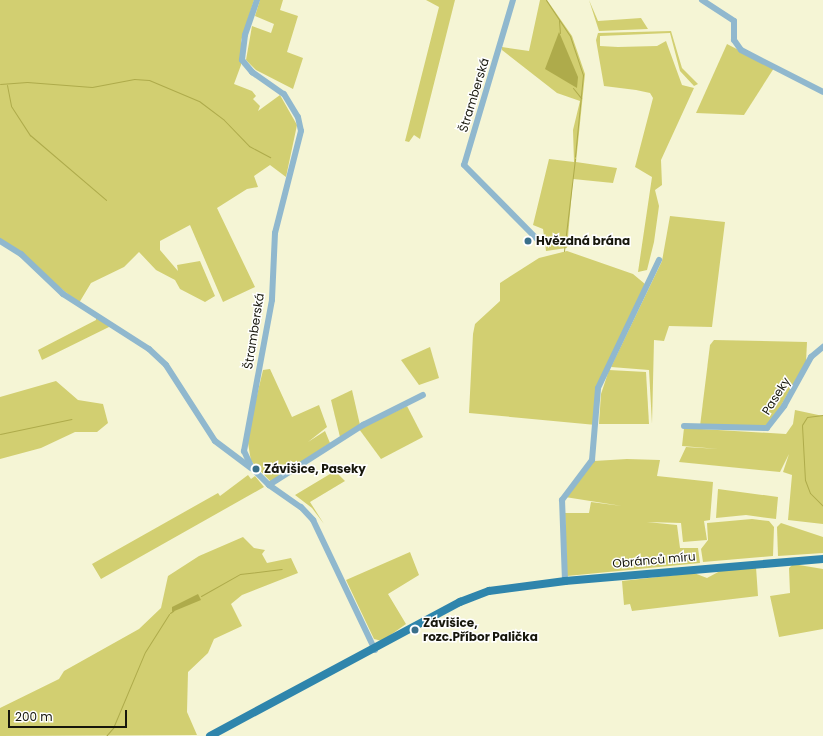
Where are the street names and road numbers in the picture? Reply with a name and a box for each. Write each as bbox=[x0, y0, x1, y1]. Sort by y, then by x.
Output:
street label: Štramberská bbox=[456, 56, 492, 134]
street label: Štramberská bbox=[241, 292, 267, 370]
street label: Paseky bbox=[759, 375, 793, 417]
street label: Obránců míru bbox=[612, 549, 696, 571]

